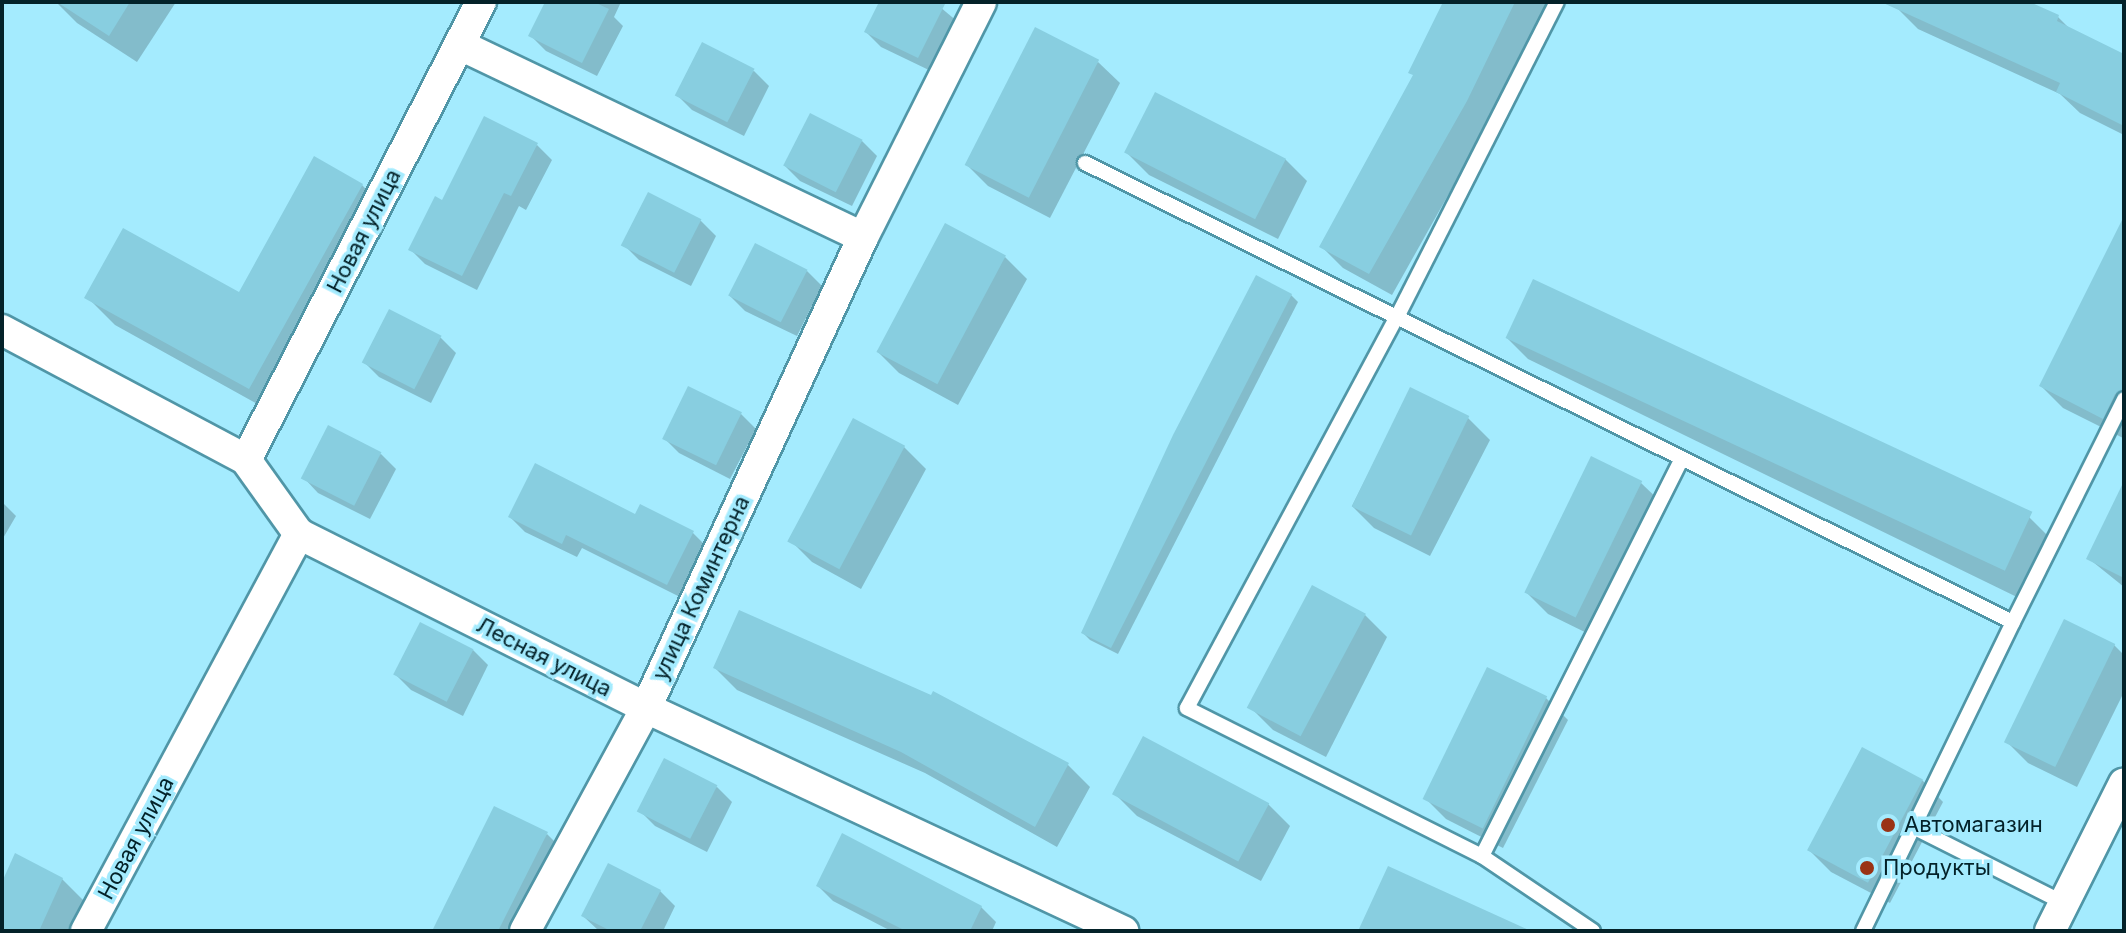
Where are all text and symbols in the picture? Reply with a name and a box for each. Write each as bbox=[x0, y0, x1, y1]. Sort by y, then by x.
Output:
street label: Новая улица bbox=[322, 165, 406, 297]
street label: улица Коминтерна bbox=[647, 492, 755, 684]
street label: Лесная улица bbox=[472, 612, 616, 702]
street label: Новая улица bbox=[93, 772, 179, 904]
place label: Автомагазин bbox=[1904, 812, 2043, 838]
marker: Автомагазин bbox=[1879, 816, 1897, 834]
place label: Продукты bbox=[1883, 855, 1991, 881]
marker: Продукты bbox=[1858, 859, 1876, 877]

